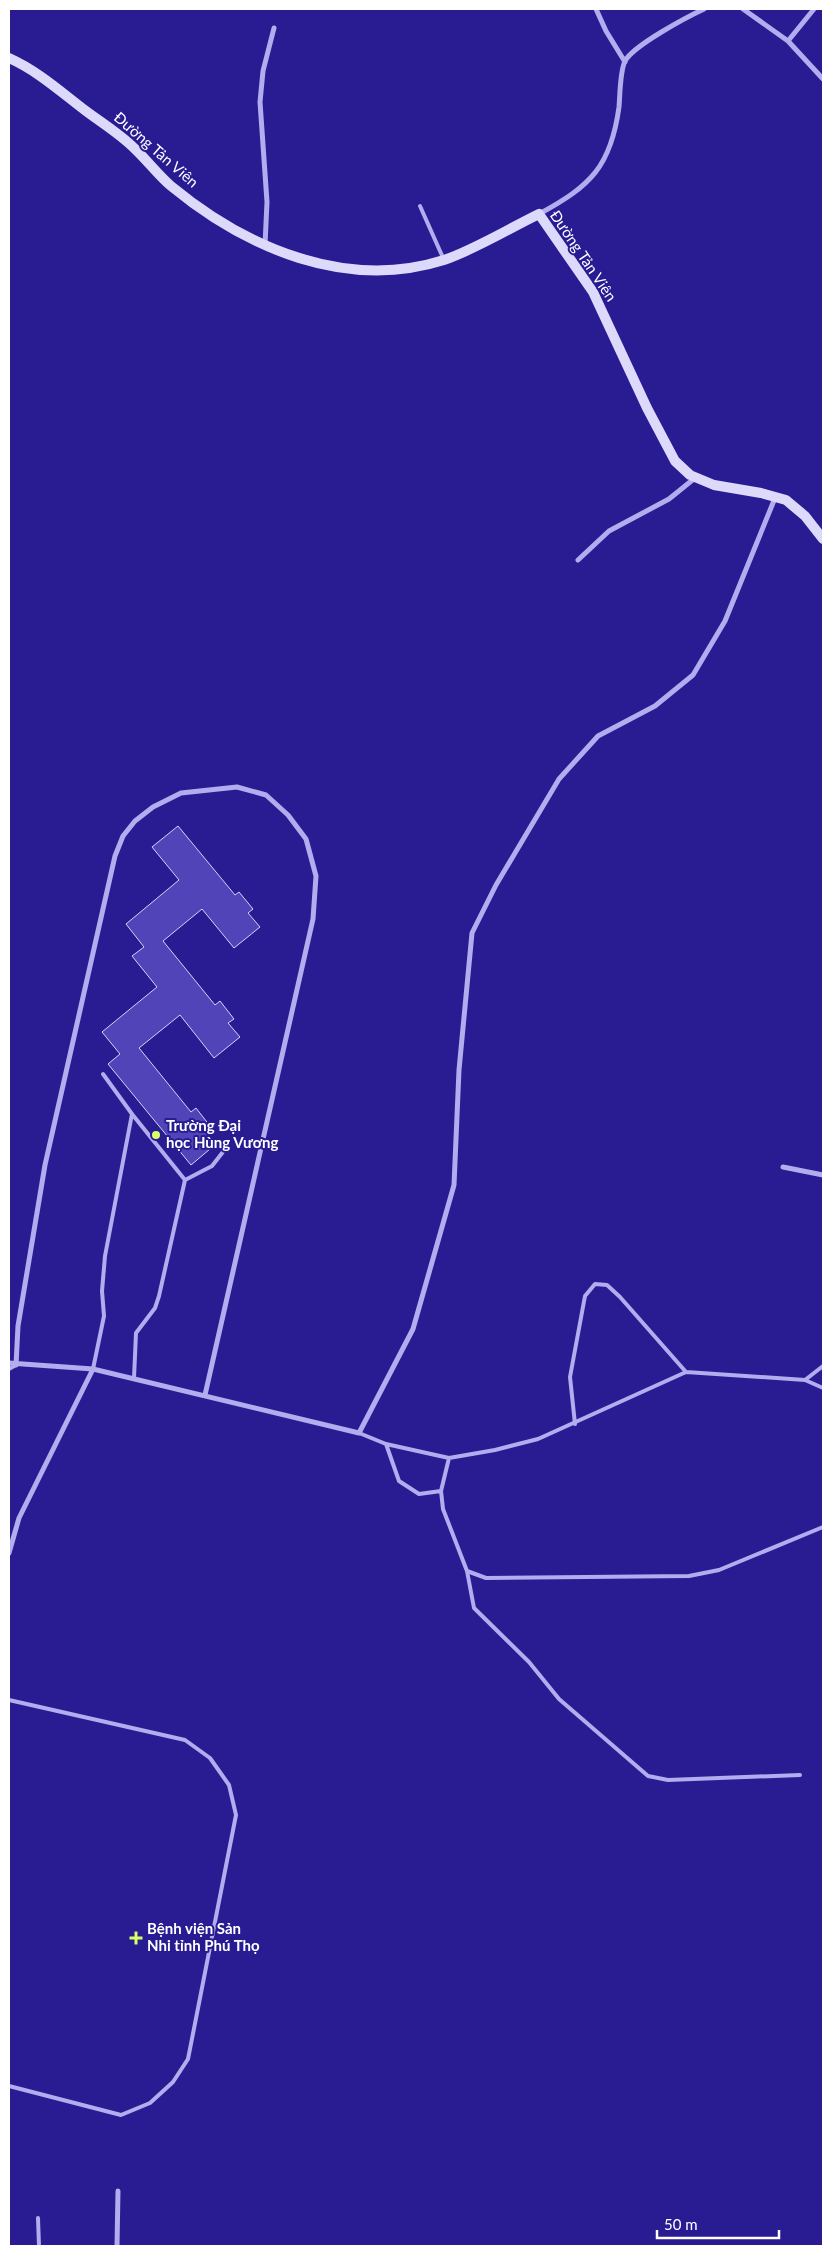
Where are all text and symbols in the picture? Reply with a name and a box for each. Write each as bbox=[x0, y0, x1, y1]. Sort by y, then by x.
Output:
street label: Đường Tản Viên bbox=[111, 108, 203, 191]
street label: Đường Tản Viên bbox=[547, 207, 621, 304]
place label: Trường Đại học Hùng Vương bbox=[166, 1116, 279, 1151]
marker: Trường Đại học Hùng Vương bbox=[150, 1129, 162, 1141]
place label: Bệnh viện Sản Nhi tỉnh Phú Thọ bbox=[147, 1919, 260, 1954]
marker: Bệnh viện Sản Nhi tỉnh Phú Thọ bbox=[129, 1931, 143, 1945]
scale bar bbox=[657, 2208, 780, 2240]
text: 50 m bbox=[664, 2215, 698, 2233]

